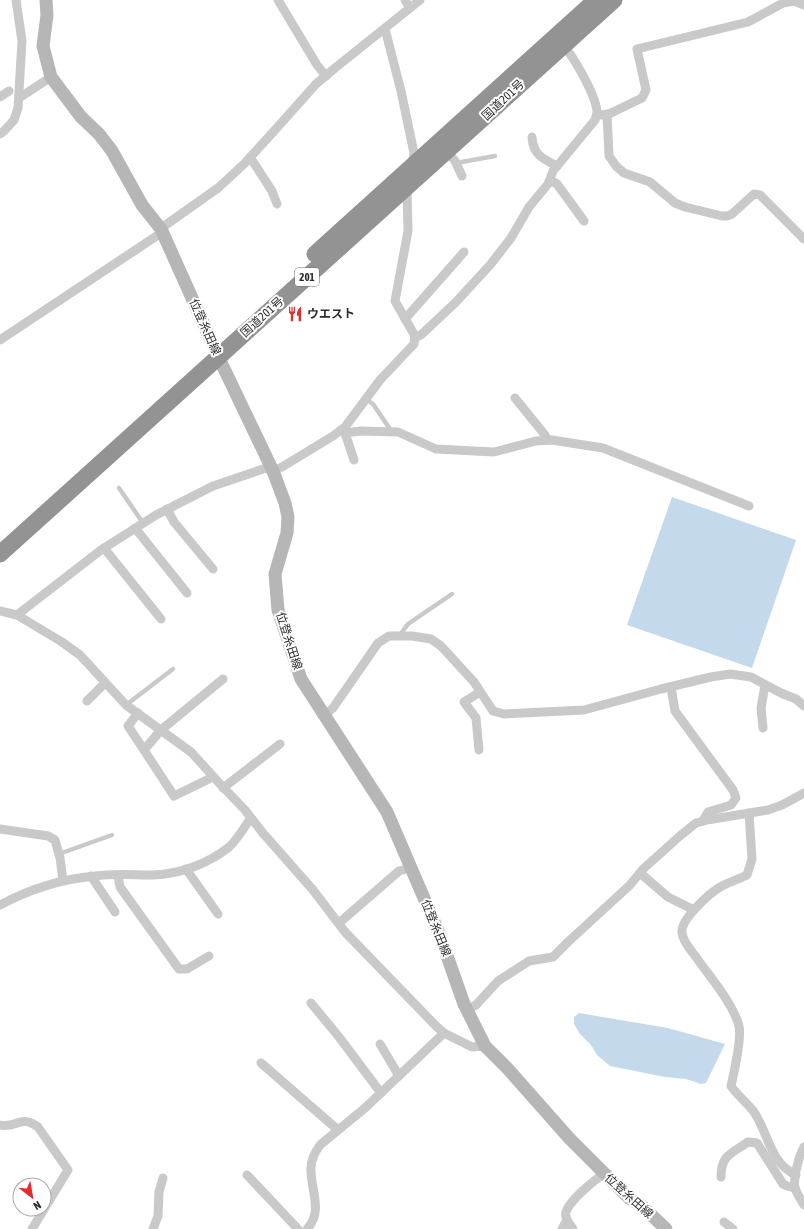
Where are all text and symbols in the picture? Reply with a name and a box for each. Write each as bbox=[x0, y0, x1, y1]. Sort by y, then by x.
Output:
street label: 国道201号 bbox=[479, 77, 527, 123]
road number: 201 bbox=[295, 268, 319, 286]
street label: 国道201号 bbox=[238, 294, 286, 340]
street label: 位登糸田線 bbox=[186, 297, 224, 357]
restaurant icon: ウエスト bbox=[286, 305, 304, 323]
place label: ウエスト bbox=[307, 307, 355, 321]
street label: 位登糸田線 bbox=[273, 610, 305, 672]
street label: 位登糸田線 bbox=[418, 898, 454, 958]
street label: 位登糸田線 bbox=[602, 1171, 656, 1221]
north arrow bbox=[12, 1177, 52, 1217]
text: N bbox=[31, 1199, 43, 1212]

